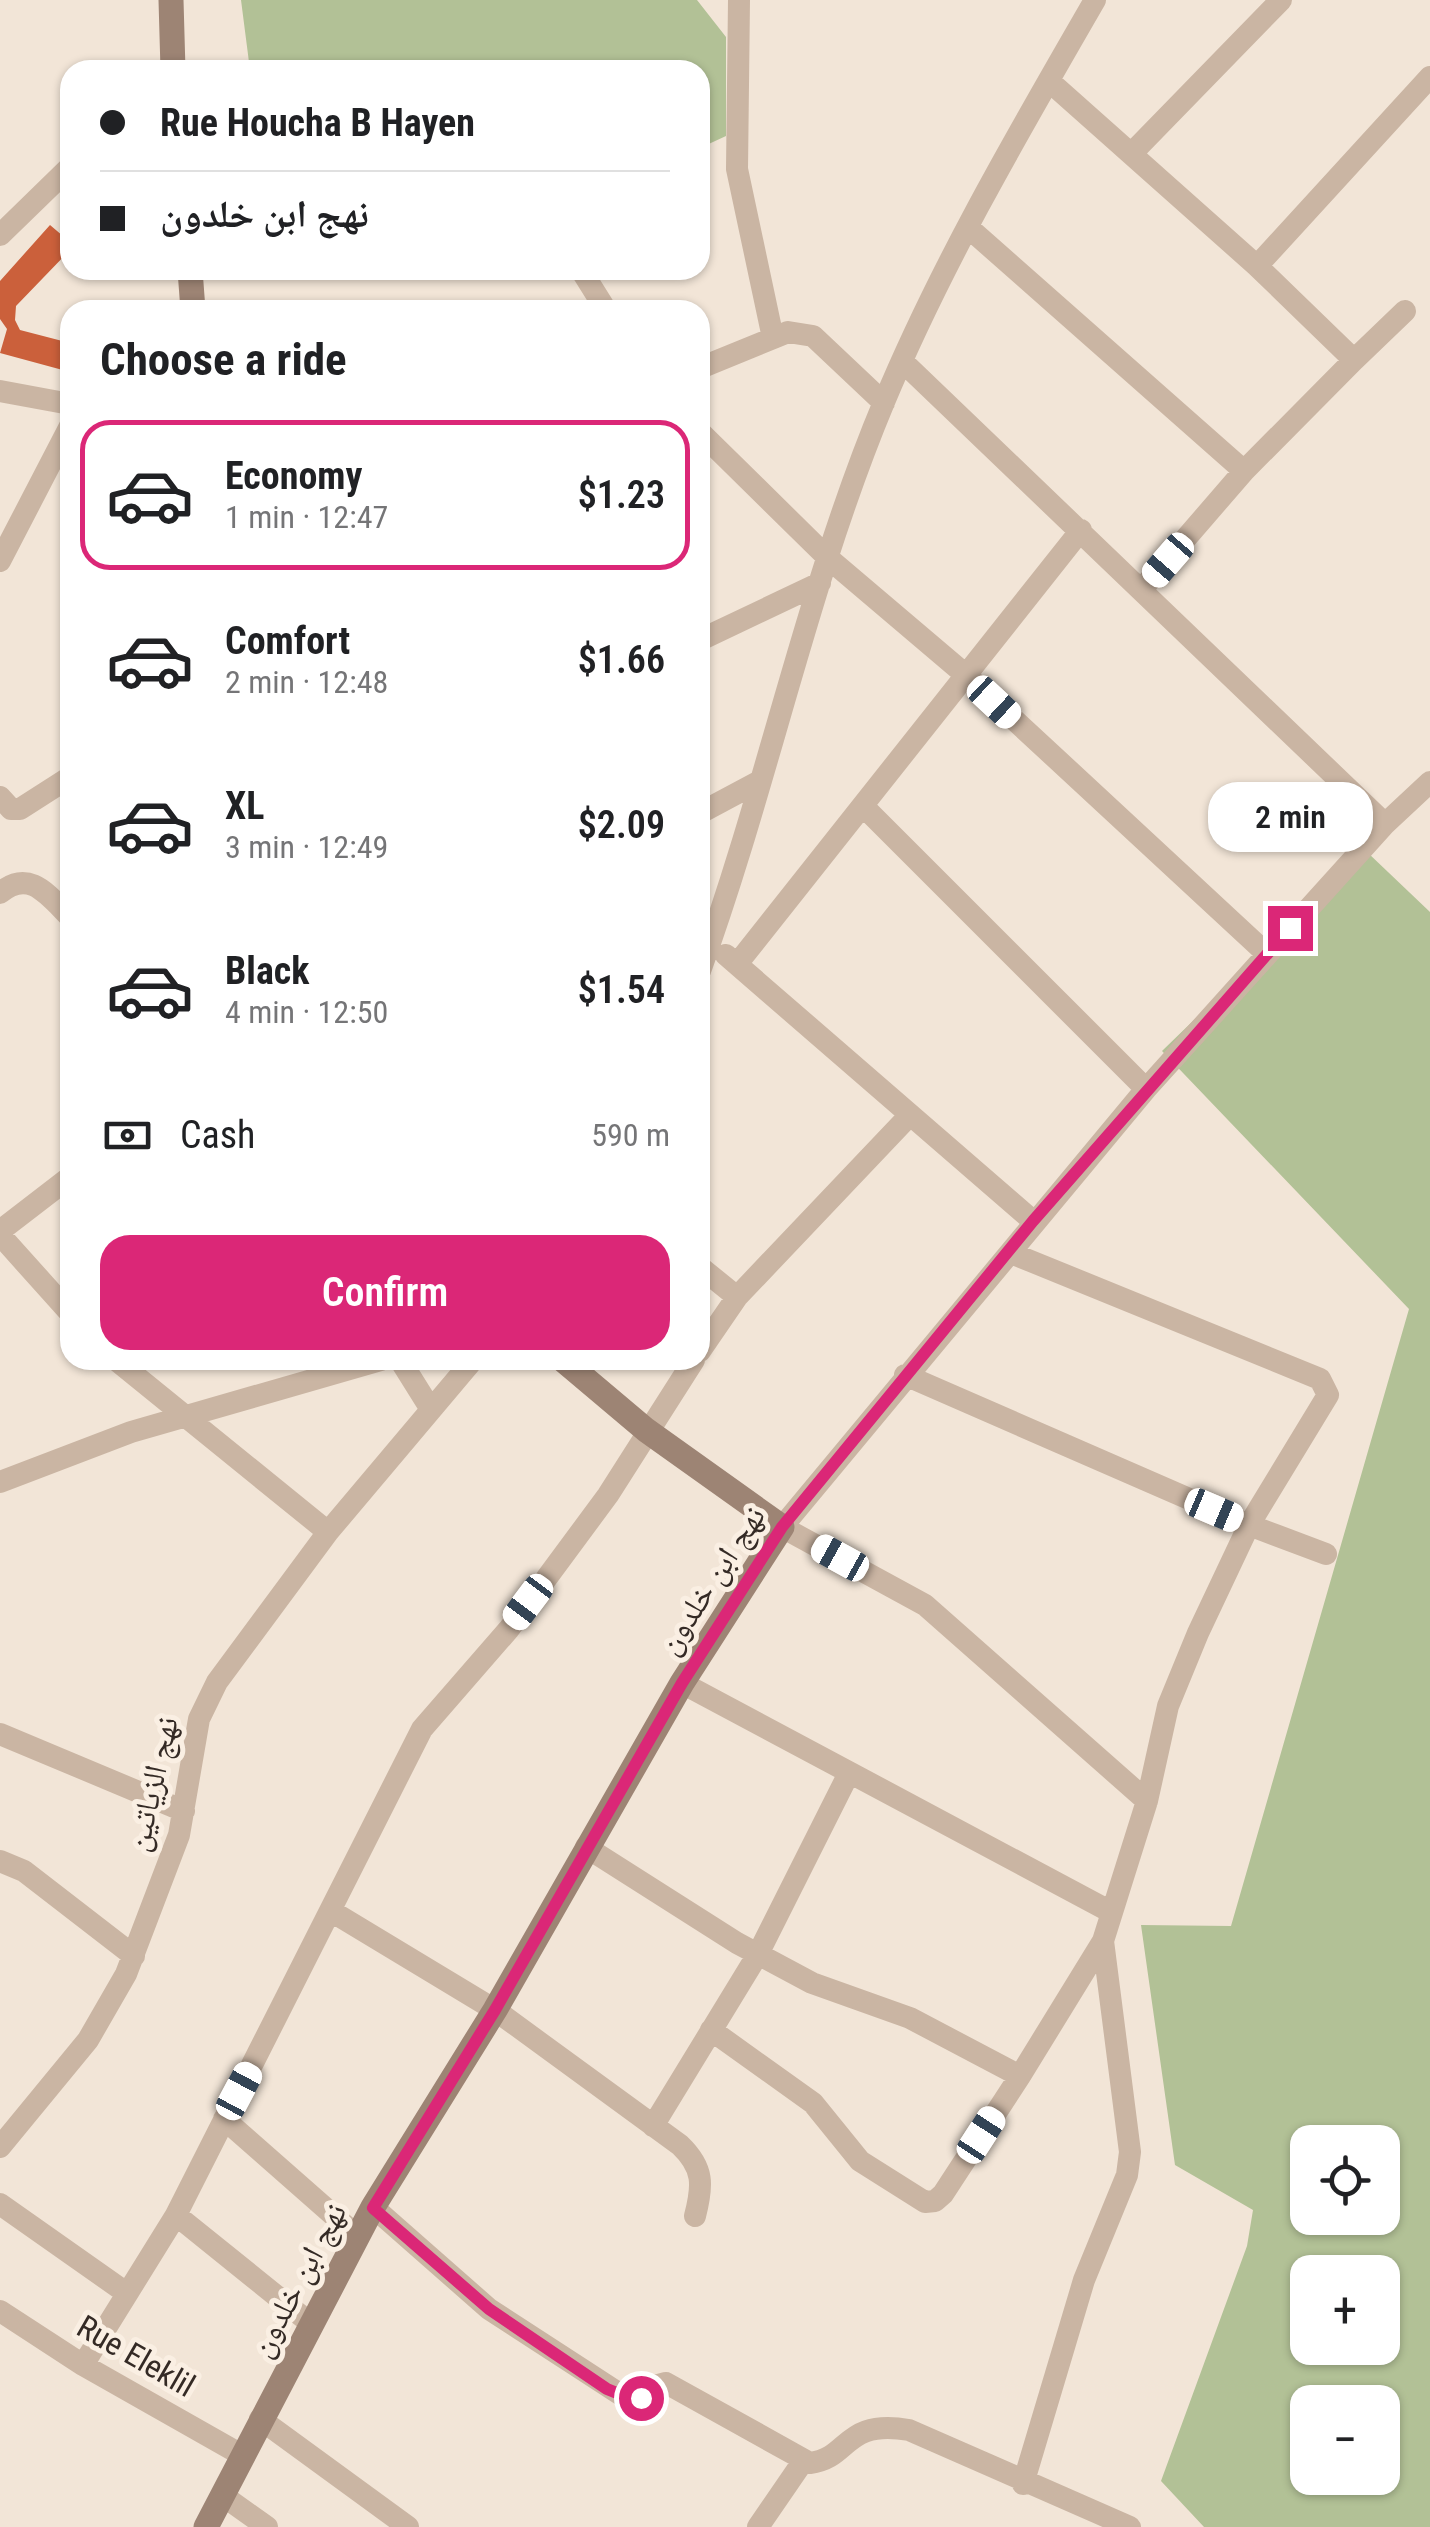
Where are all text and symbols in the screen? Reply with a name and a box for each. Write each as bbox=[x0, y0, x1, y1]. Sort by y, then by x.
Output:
text: Rue Houcha B Hayen bbox=[160, 101, 475, 145]
text: نهج ابن خلدون bbox=[160, 192, 369, 236]
text: Choose a ride bbox=[100, 333, 347, 386]
icon: car bbox=[105, 450, 195, 540]
text: Economy bbox=[225, 454, 362, 498]
text: $1.23 bbox=[578, 473, 665, 517]
text: 1 min · 12:47 bbox=[225, 498, 388, 536]
car bbox=[1137, 528, 1199, 592]
icon: car bbox=[105, 615, 195, 705]
text: Comfort bbox=[225, 619, 350, 663]
text: $1.66 bbox=[578, 638, 665, 682]
text: 2 min · 12:48 bbox=[225, 663, 388, 701]
car bbox=[962, 671, 1026, 733]
icon: car bbox=[105, 780, 195, 870]
callout: 2 min bbox=[1208, 783, 1372, 853]
text: XL bbox=[225, 784, 264, 828]
text: 2 min bbox=[1255, 798, 1326, 836]
text: $2.09 bbox=[578, 803, 665, 847]
text: 3 min · 12:49 bbox=[225, 828, 388, 866]
route end bbox=[1268, 906, 1313, 951]
icon: car bbox=[105, 945, 195, 1035]
text: Black bbox=[225, 949, 309, 993]
text: $1.54 bbox=[578, 968, 665, 1012]
text: 4 min · 12:50 bbox=[225, 993, 388, 1031]
icon: cash bbox=[100, 1108, 155, 1163]
text: Cash bbox=[180, 1113, 255, 1157]
text: 590 m bbox=[591, 1116, 670, 1154]
button: Confirm bbox=[100, 1235, 670, 1350]
car bbox=[1181, 1484, 1247, 1536]
street label: نهج ابن خلدون bbox=[649, 1499, 774, 1662]
car bbox=[806, 1530, 874, 1586]
car bbox=[498, 1569, 558, 1635]
street label: نهج الزياتين bbox=[118, 1713, 187, 1855]
car bbox=[212, 2057, 266, 2125]
car bbox=[952, 2102, 1010, 2168]
map controls bbox=[1290, 2125, 1400, 2495]
button: locate bbox=[1290, 2125, 1400, 2235]
street label: نهج ابن خلدون bbox=[242, 2196, 355, 2364]
button: + bbox=[1290, 2255, 1400, 2365]
street label: Rue Eleklil bbox=[70, 2307, 202, 2405]
route start bbox=[619, 2376, 664, 2421]
button: − bbox=[1290, 2385, 1400, 2495]

